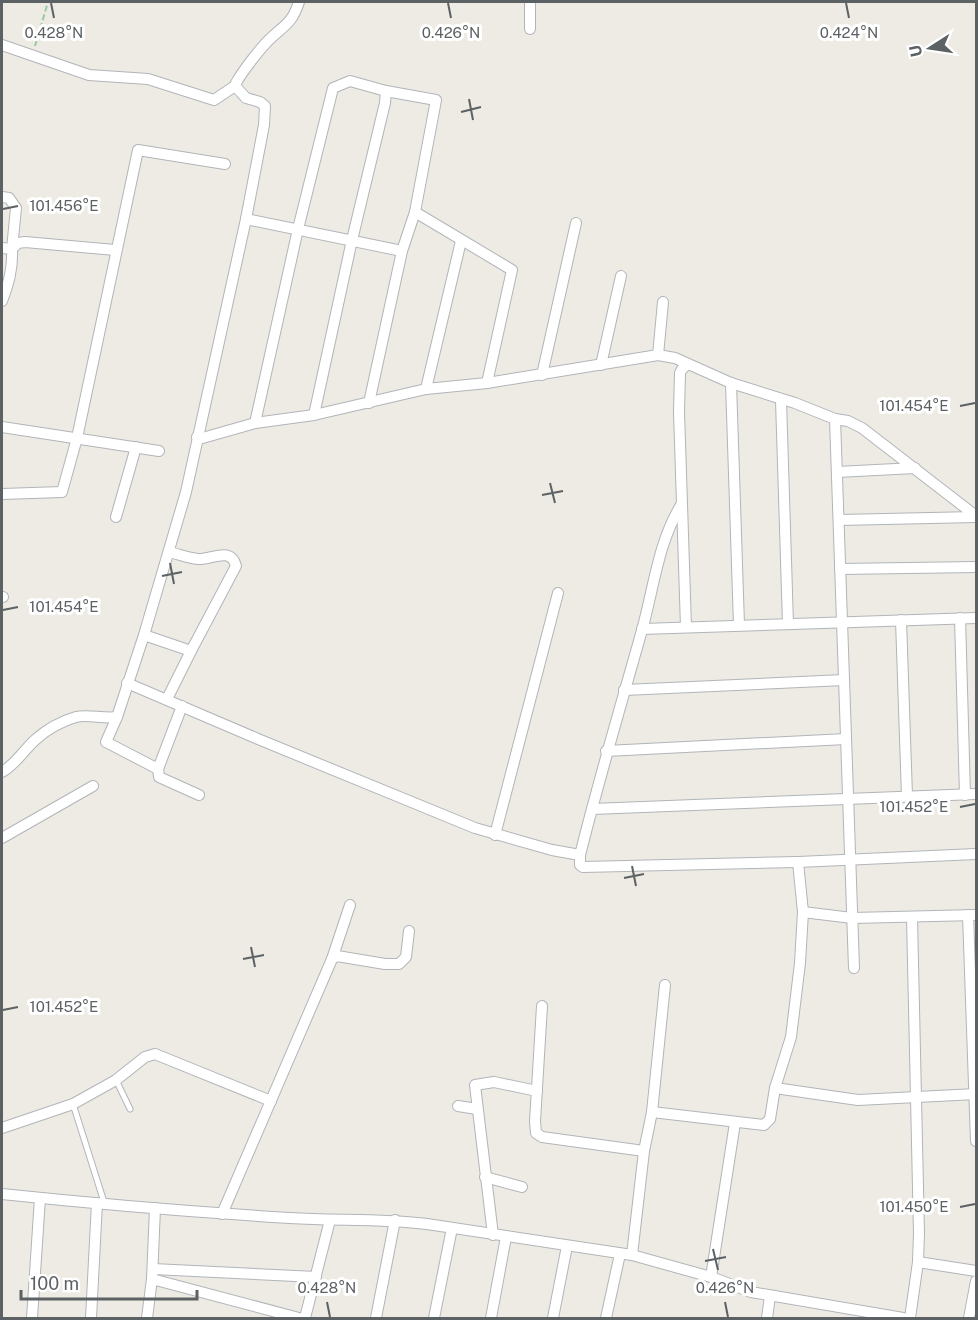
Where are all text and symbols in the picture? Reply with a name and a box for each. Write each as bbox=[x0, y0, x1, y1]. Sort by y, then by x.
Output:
north arrow bbox=[900, 18, 960, 78]
text: 0.428°N bbox=[25, 24, 83, 41]
text: 0.426°N bbox=[422, 24, 480, 41]
text: 0.424°N bbox=[820, 24, 878, 41]
text: U bbox=[905, 43, 926, 59]
text: 101.456°E bbox=[29, 197, 99, 214]
text: 101.454°E bbox=[879, 397, 949, 414]
text: 101.454°E bbox=[29, 598, 99, 615]
text: 101.452°E bbox=[880, 798, 948, 815]
text: 101.452°E bbox=[30, 998, 98, 1015]
text: 101.450°E bbox=[879, 1198, 949, 1215]
scale bar bbox=[21, 1263, 196, 1301]
text: 100 m bbox=[30, 1273, 79, 1294]
text: 0.428°N bbox=[298, 1279, 356, 1296]
text: 0.426°N bbox=[696, 1279, 754, 1296]

